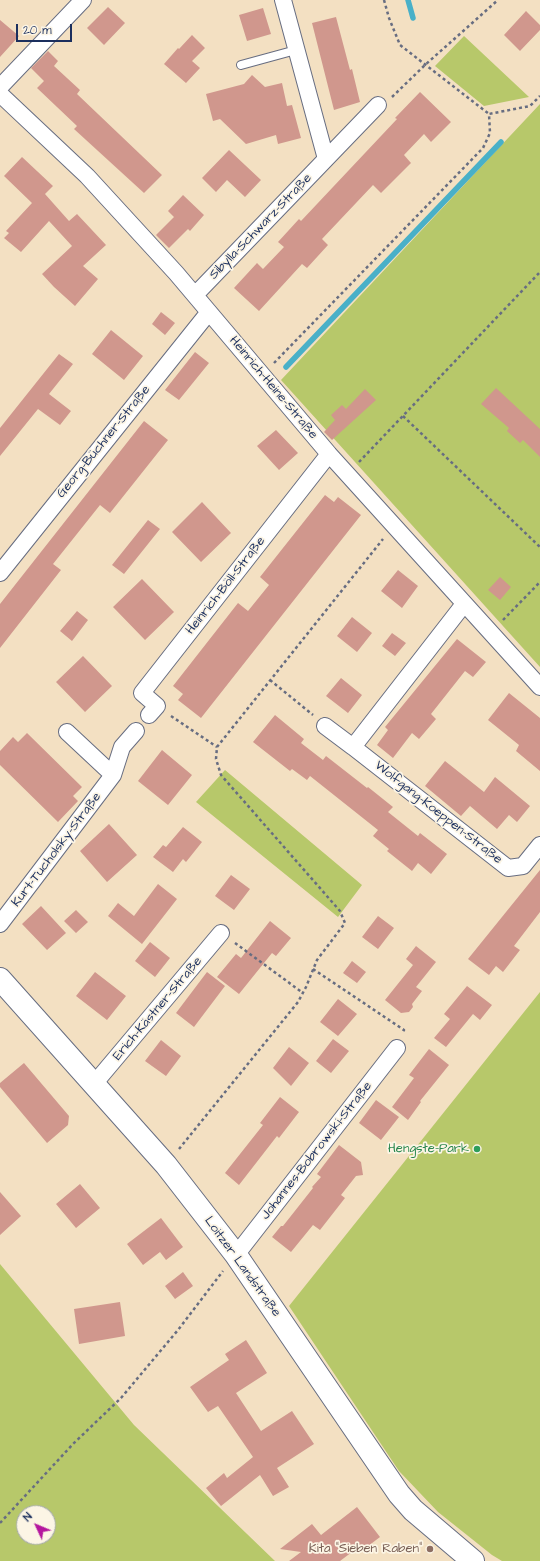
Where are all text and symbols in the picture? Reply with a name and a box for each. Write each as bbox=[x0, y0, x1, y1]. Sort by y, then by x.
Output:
scale bar bbox=[18, 16, 74, 42]
text: 20 m bbox=[23, 22, 52, 39]
street label: Sibylla-Schwarz-Straße bbox=[206, 171, 316, 283]
street label: Heinrich-Heine-Straße bbox=[225, 333, 321, 443]
street label: Georg-Büchner-Straße bbox=[54, 383, 154, 501]
street label: Heinrich-Böll-Straße bbox=[183, 534, 269, 638]
street label: Wolfgang-Koeppen-Straße bbox=[371, 758, 505, 868]
street label: Kurt-Tucholsky-Straße bbox=[9, 790, 105, 910]
street label: Erich-Kästner-Straße bbox=[110, 954, 206, 1064]
street label: Johannes-Bobrowski-Straße bbox=[258, 1079, 376, 1223]
place label: Hengste-Park bbox=[388, 1141, 469, 1157]
marker: Hengste-Park bbox=[472, 1144, 482, 1154]
street label: Loitzer Landstraße bbox=[200, 1214, 284, 1320]
north arrow bbox=[16, 1505, 56, 1545]
text: N bbox=[20, 1509, 36, 1525]
place label: Kita "Sieben Raben" bbox=[309, 1541, 422, 1557]
marker: Kita "Sieben Raben" bbox=[425, 1544, 435, 1554]

